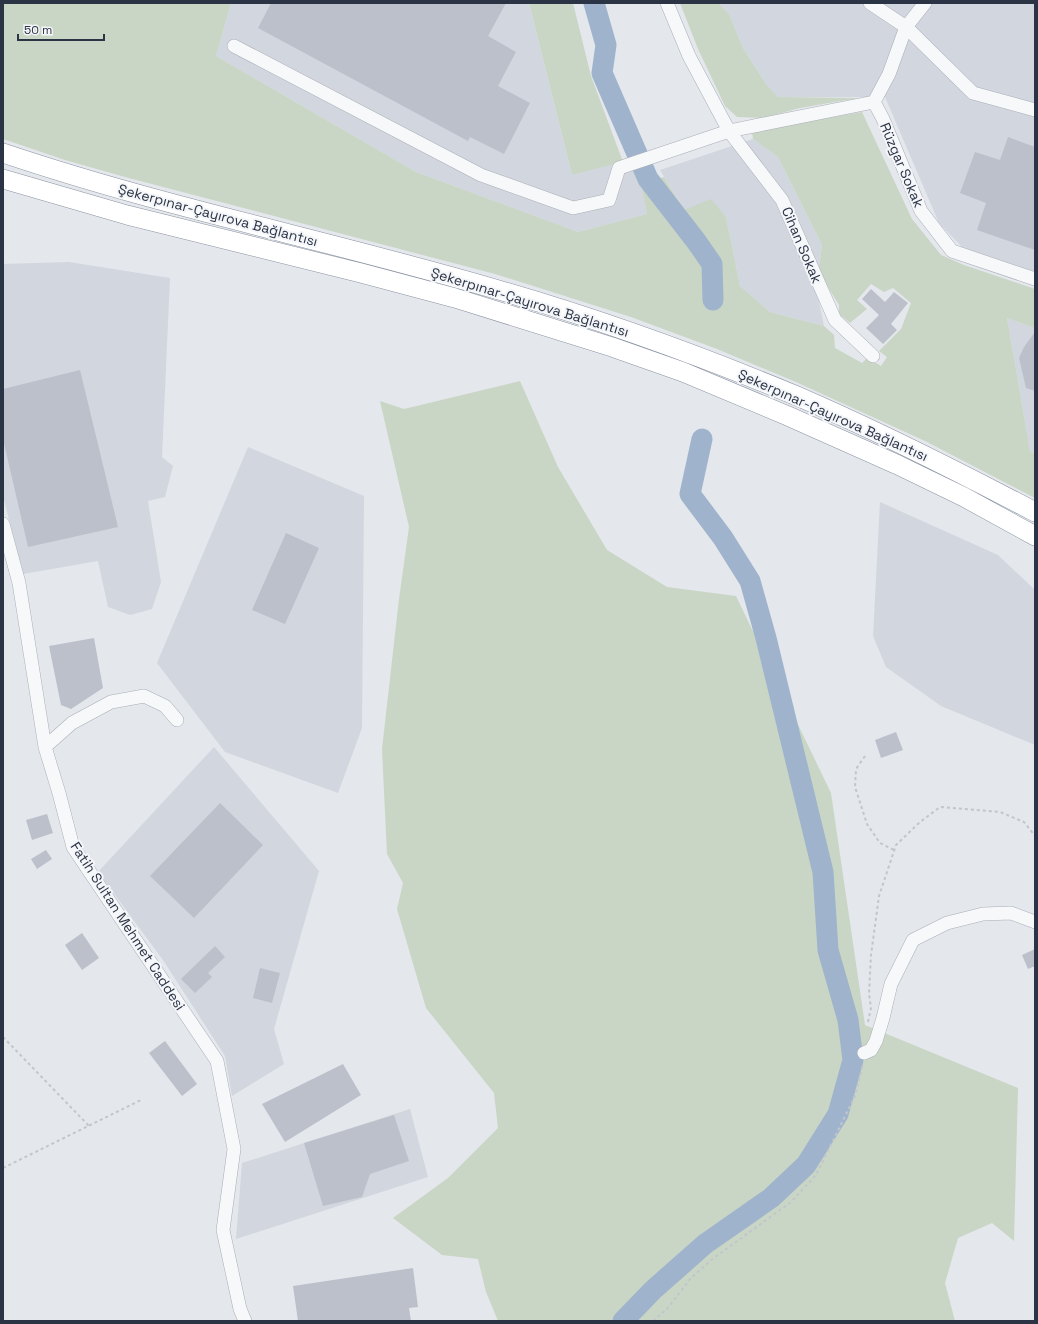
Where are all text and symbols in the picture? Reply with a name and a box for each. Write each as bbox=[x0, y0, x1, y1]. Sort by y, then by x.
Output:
scale bar bbox=[18, 16, 104, 42]
text: 50 m bbox=[24, 22, 52, 38]
street label: Rüzgar Sokak bbox=[876, 120, 928, 211]
street label: Şekerpınar-Çayırova Bağlantısı bbox=[116, 180, 320, 250]
street label: Cihan Sokak bbox=[778, 204, 826, 286]
street label: Şekerpınar-Çayırova Bağlantısı bbox=[429, 263, 631, 341]
street label: Şekerpınar-Çayırova Bağlantısı bbox=[735, 365, 931, 465]
street label: Fatih Sultan Mehmet Caddesi bbox=[67, 838, 189, 1014]

